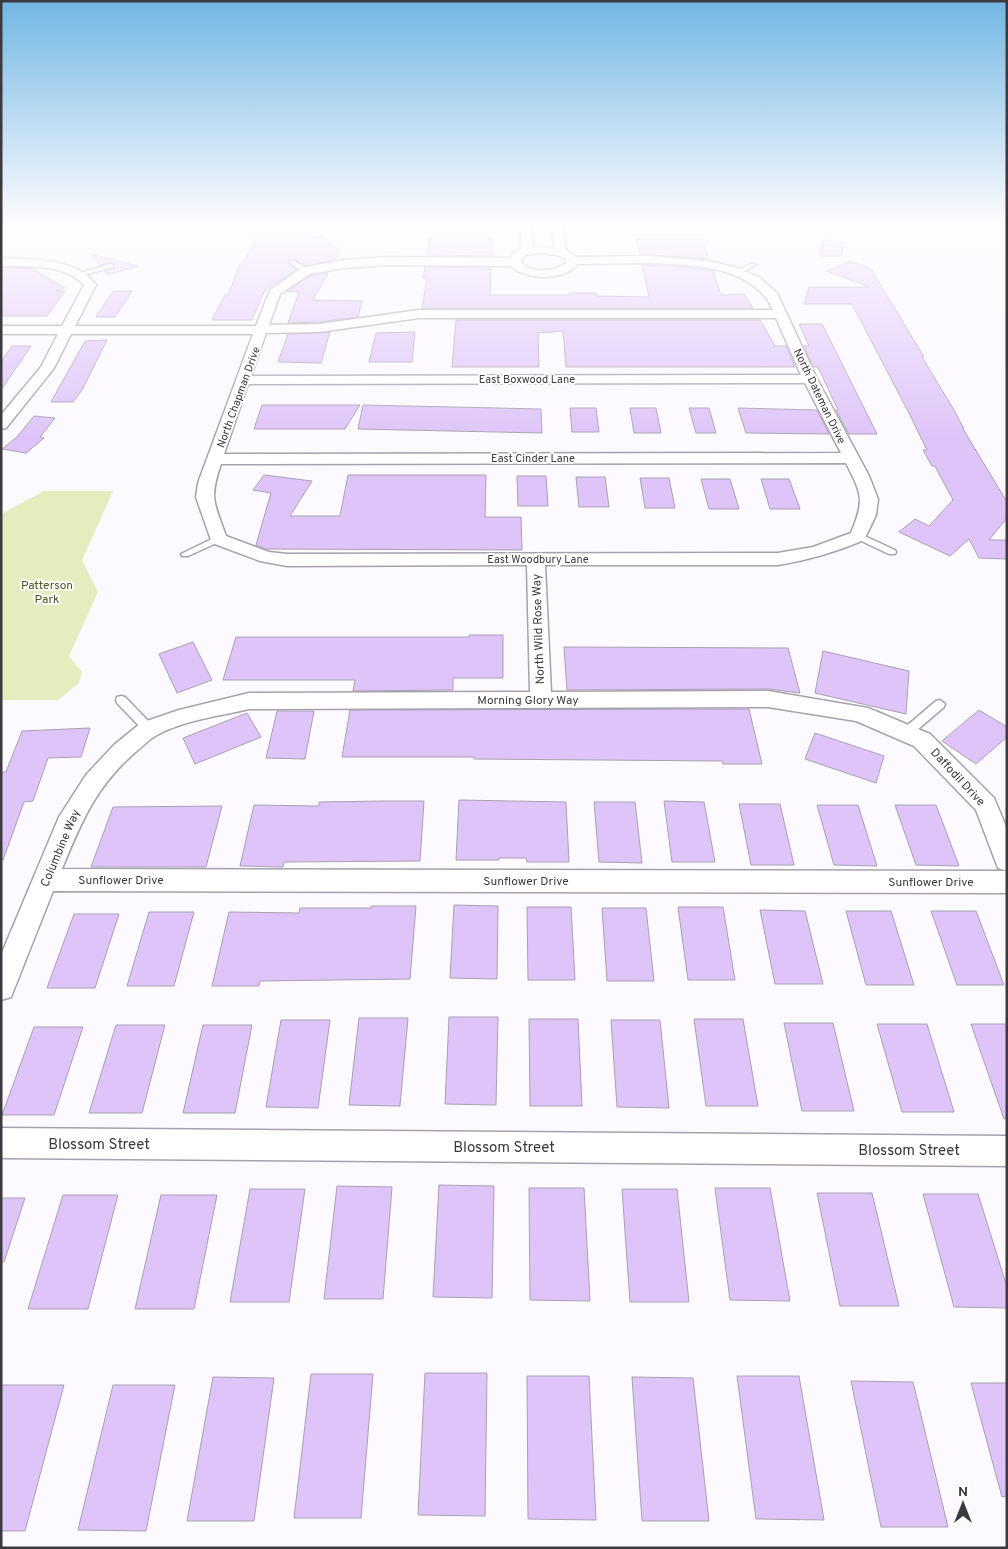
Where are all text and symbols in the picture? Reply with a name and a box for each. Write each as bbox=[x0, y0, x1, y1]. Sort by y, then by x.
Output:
street label: North Chapman Drive bbox=[214, 345, 264, 450]
street label: North Dateman Drive bbox=[790, 347, 848, 446]
street label: East Boxwood Lane bbox=[479, 373, 575, 387]
street label: East Cinder Lane bbox=[491, 452, 575, 466]
street label: East Woodbury Lane bbox=[487, 553, 589, 567]
street label: North Wild Rose Way bbox=[529, 573, 549, 685]
park label: Patterson Park bbox=[21, 578, 73, 608]
street label: Morning Glory Way bbox=[477, 693, 579, 709]
street label: Daffodil Drive bbox=[926, 745, 988, 810]
street label: Columbine Way bbox=[37, 807, 84, 890]
street label: Sunflower Drive bbox=[78, 873, 164, 889]
street label: Sunflower Drive bbox=[483, 874, 569, 890]
street label: Sunflower Drive bbox=[888, 875, 974, 891]
street label: Blossom Street bbox=[48, 1136, 150, 1155]
street label: Blossom Street bbox=[453, 1139, 555, 1158]
street label: Blossom Street bbox=[858, 1142, 960, 1161]
north arrow bbox=[938, 1479, 988, 1529]
text: N bbox=[958, 1484, 968, 1501]

